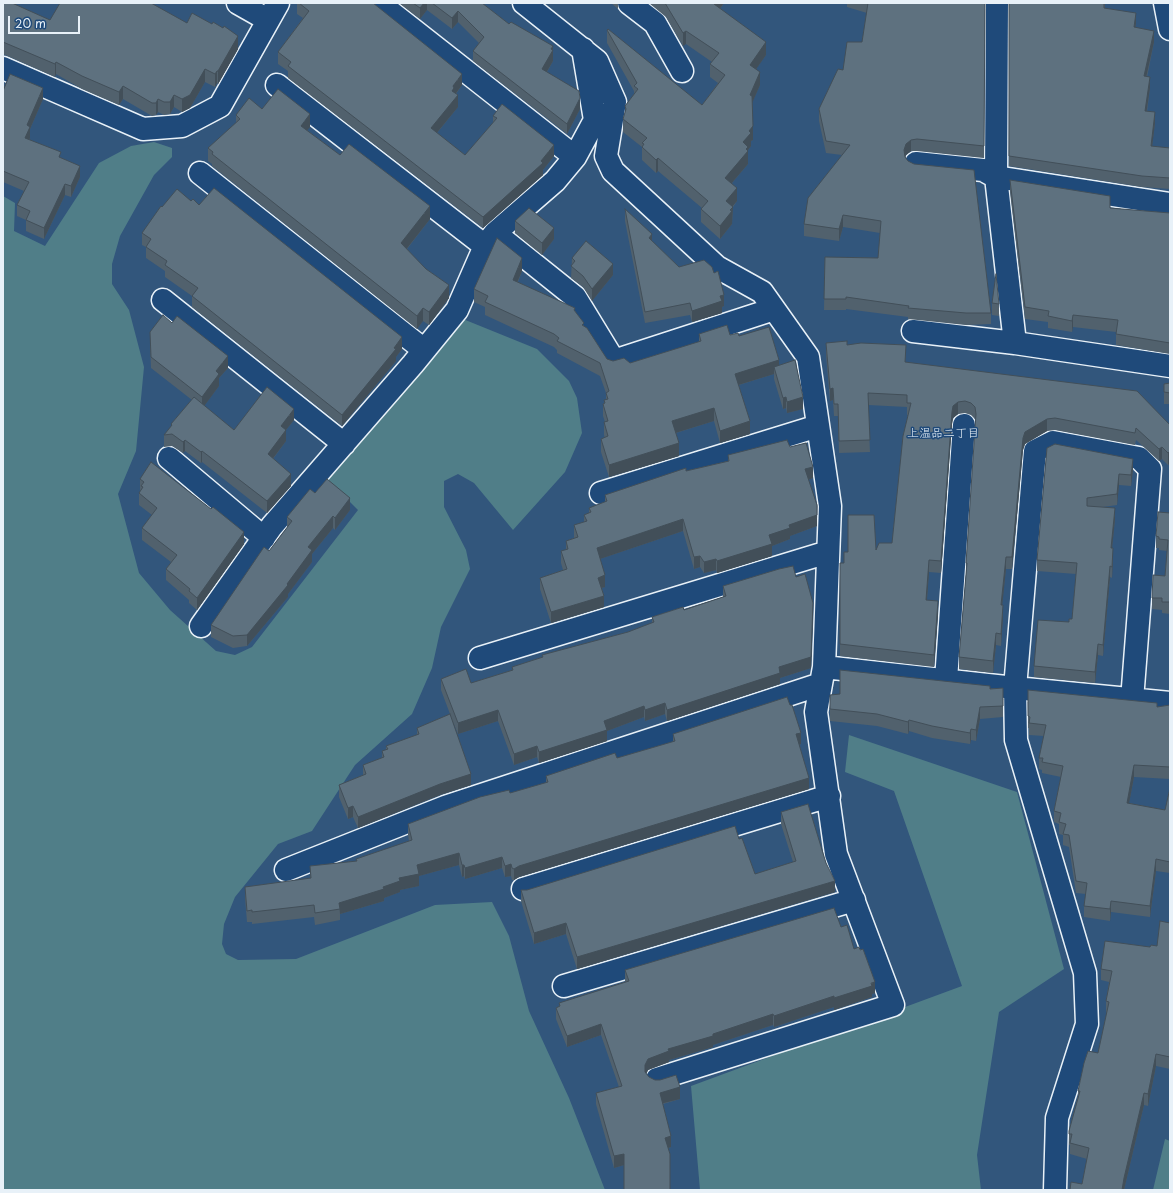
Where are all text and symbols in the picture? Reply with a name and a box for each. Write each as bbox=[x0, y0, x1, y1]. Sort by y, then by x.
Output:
scale bar bbox=[10, 8, 82, 34]
text: 20 m bbox=[15, 14, 46, 32]
district label: 上温品二丁目 bbox=[907, 427, 979, 441]

